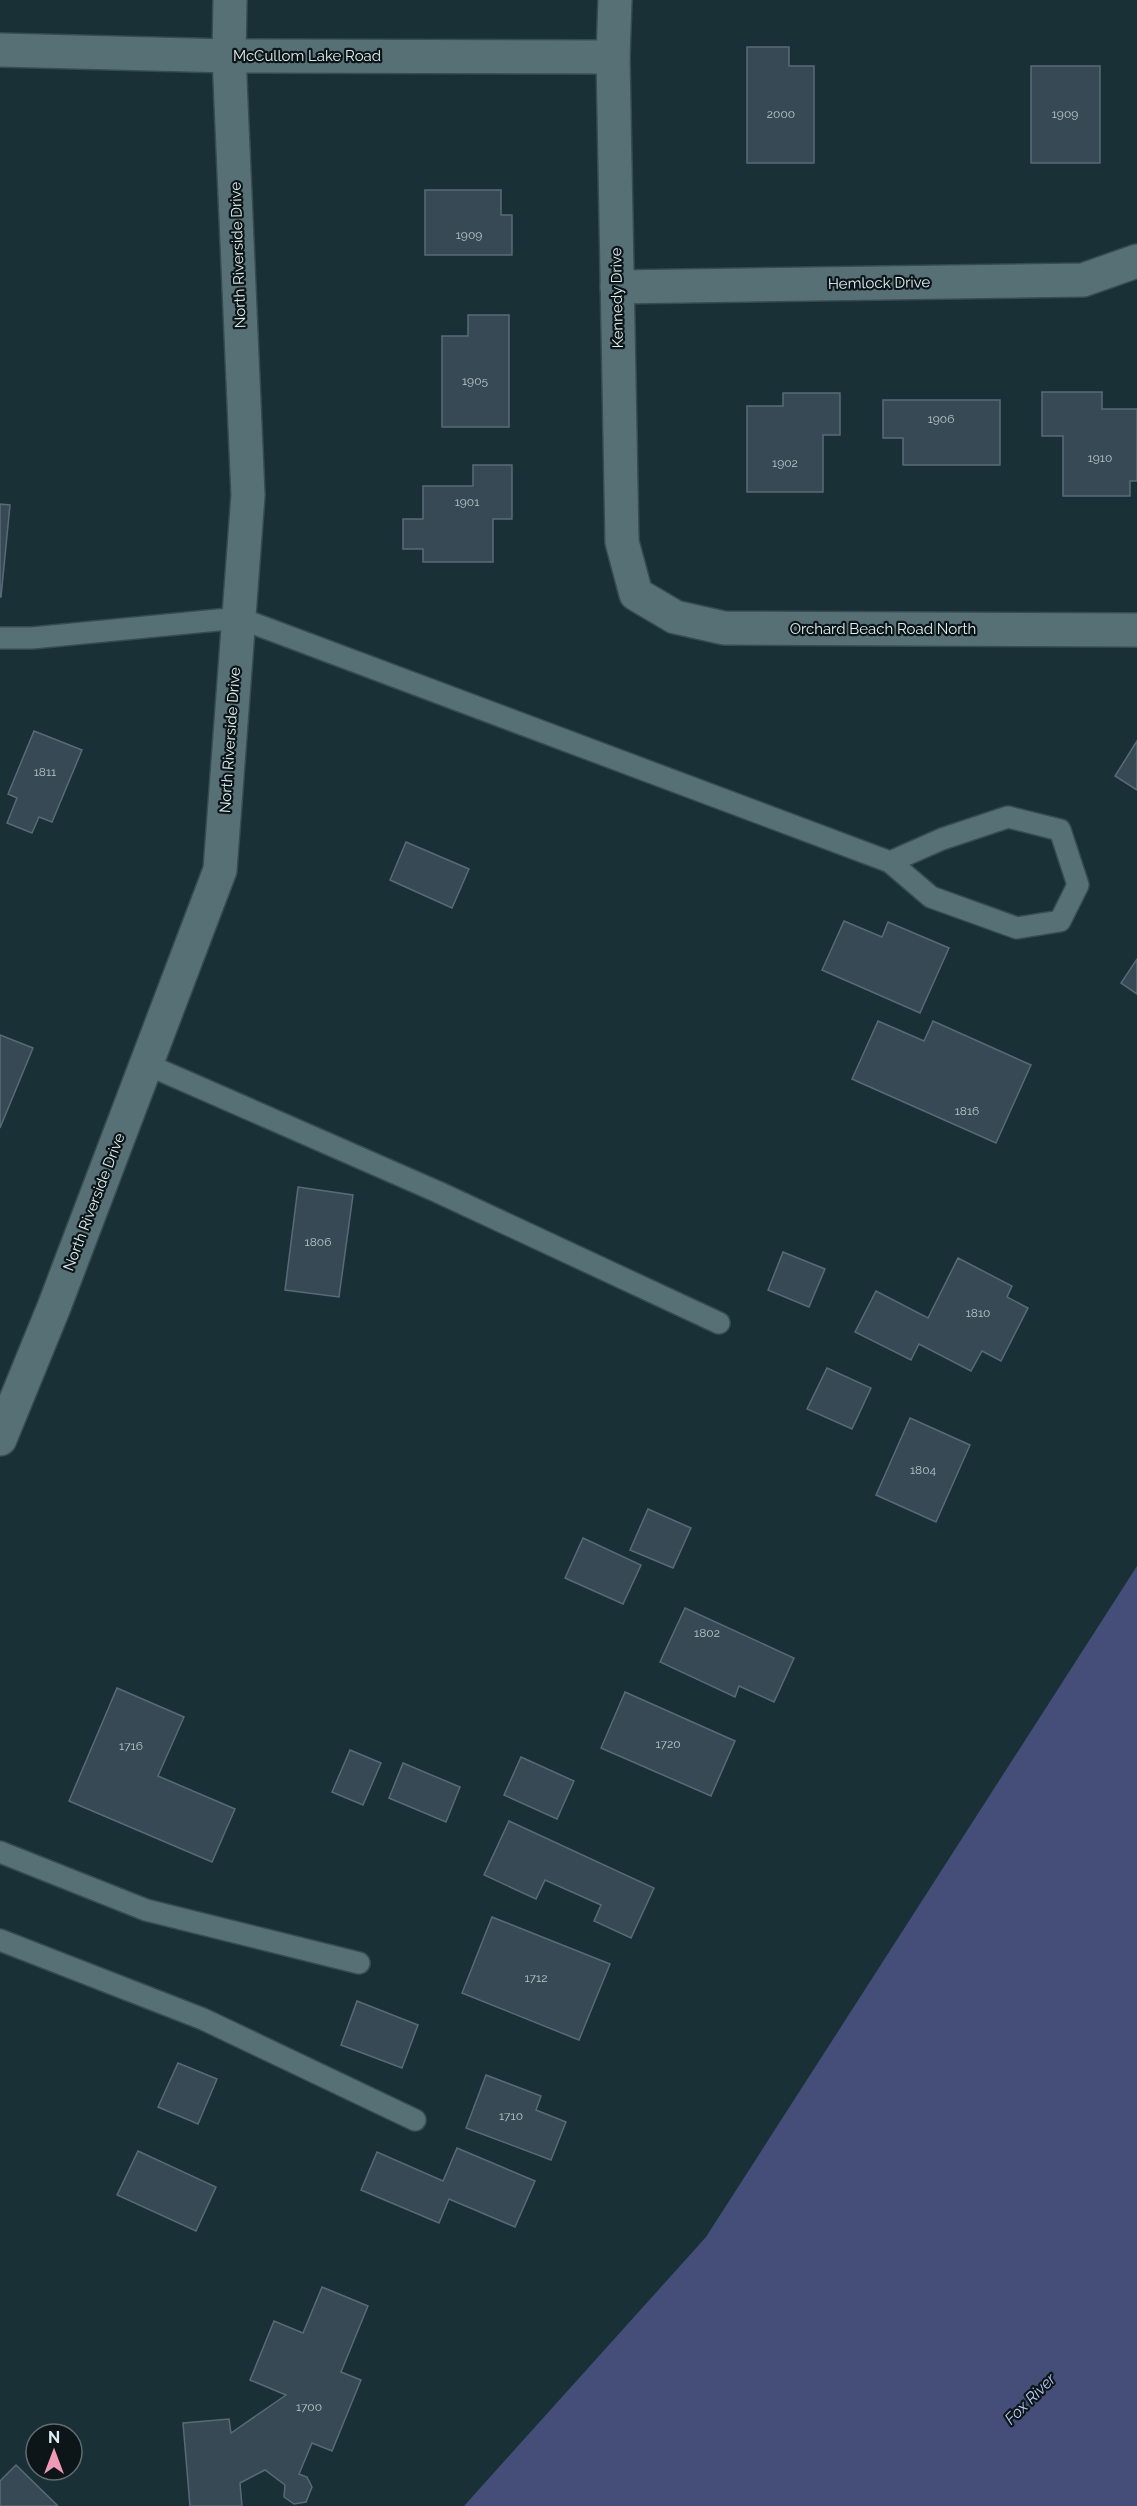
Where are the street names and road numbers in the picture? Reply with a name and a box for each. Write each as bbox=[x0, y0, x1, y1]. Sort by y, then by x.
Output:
street label: McCullom Lake Road bbox=[233, 47, 381, 65]
street label: North Riverside Drive bbox=[226, 181, 250, 328]
street label: Kennedy Drive bbox=[607, 247, 627, 349]
street label: Hemlock Drive bbox=[828, 273, 931, 293]
street label: Orchard Beach Road North bbox=[790, 620, 976, 638]
street label: North Riverside Drive bbox=[216, 666, 244, 814]
street label: North Riverside Drive bbox=[59, 1130, 129, 1274]

